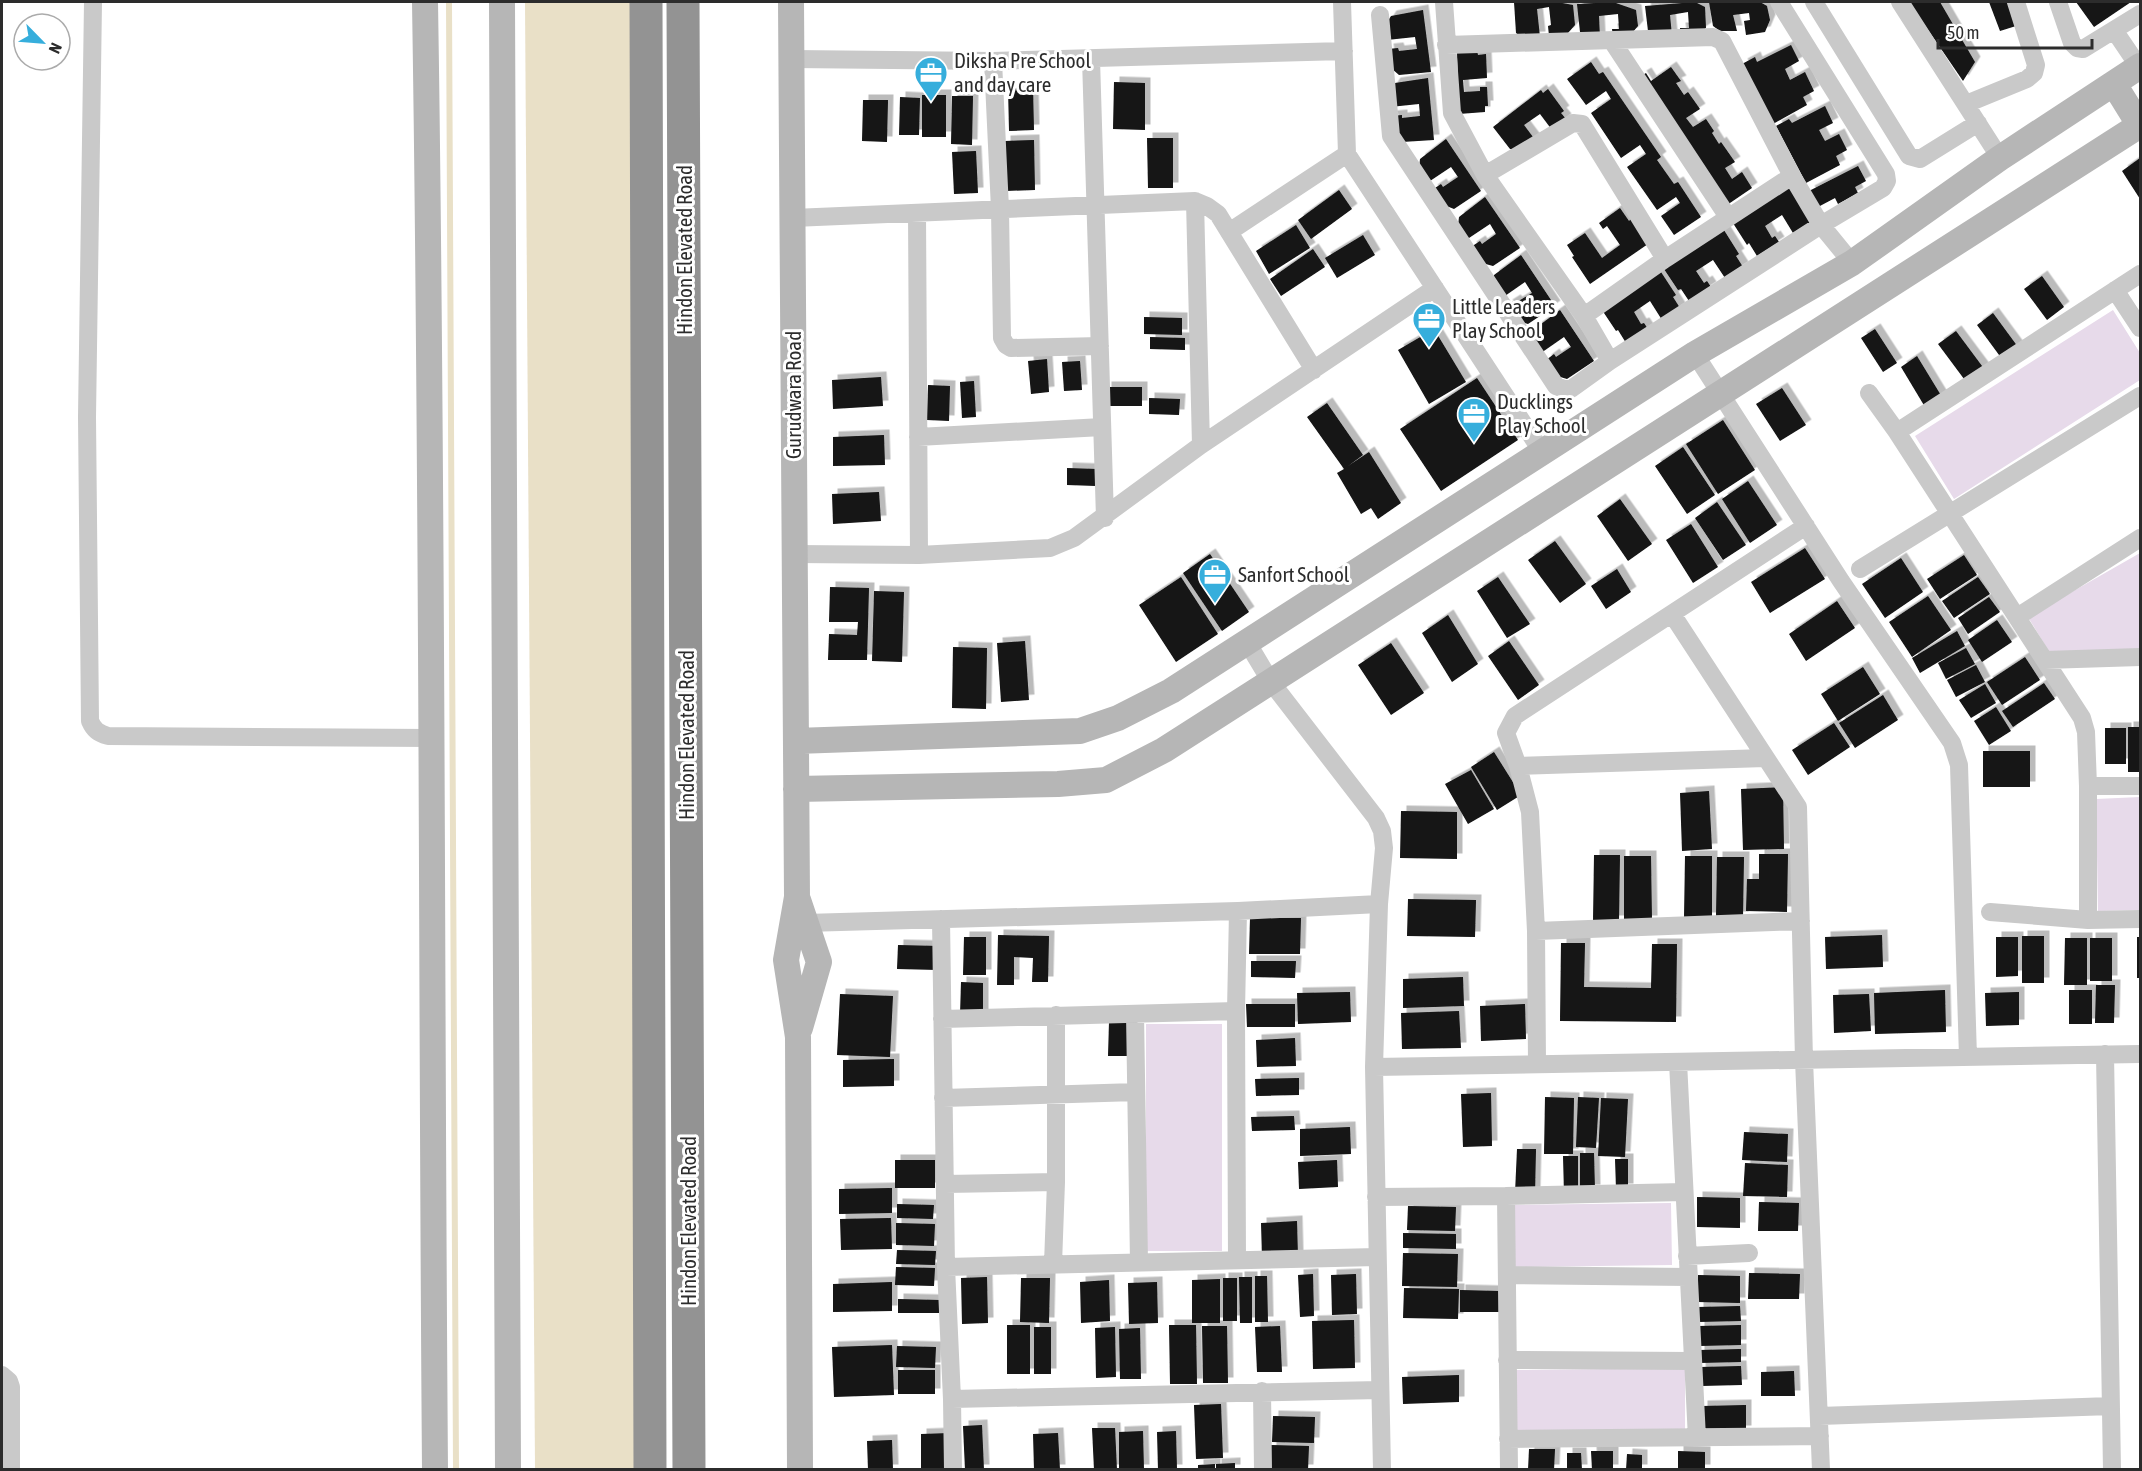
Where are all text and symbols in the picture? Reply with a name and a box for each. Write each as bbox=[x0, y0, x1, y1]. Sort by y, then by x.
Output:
north arrow bbox=[12, 12, 72, 72]
scale bar bbox=[1938, 12, 2092, 50]
text: 50 m bbox=[1947, 22, 1979, 43]
text: N bbox=[45, 40, 66, 56]
place label: Diksha Pre School and day care bbox=[954, 48, 1091, 96]
office icon: Diksha Pre School and day care bbox=[913, 55, 949, 102]
street label: Hindon Elevated Road bbox=[672, 165, 696, 335]
place label: Little Leaders Play School bbox=[1452, 294, 1555, 342]
office icon: Little Leaders Play School bbox=[1411, 301, 1447, 348]
street label: Gurudwara Road bbox=[781, 331, 805, 459]
place label: Ducklings Play School bbox=[1497, 389, 1587, 437]
office icon: Ducklings Play School bbox=[1456, 396, 1492, 443]
office icon: Sanfort School bbox=[1197, 557, 1233, 604]
place label: Sanfort School bbox=[1238, 562, 1350, 586]
street label: Hindon Elevated Road bbox=[674, 650, 698, 820]
street label: Hindon Elevated Road bbox=[676, 1136, 700, 1306]

